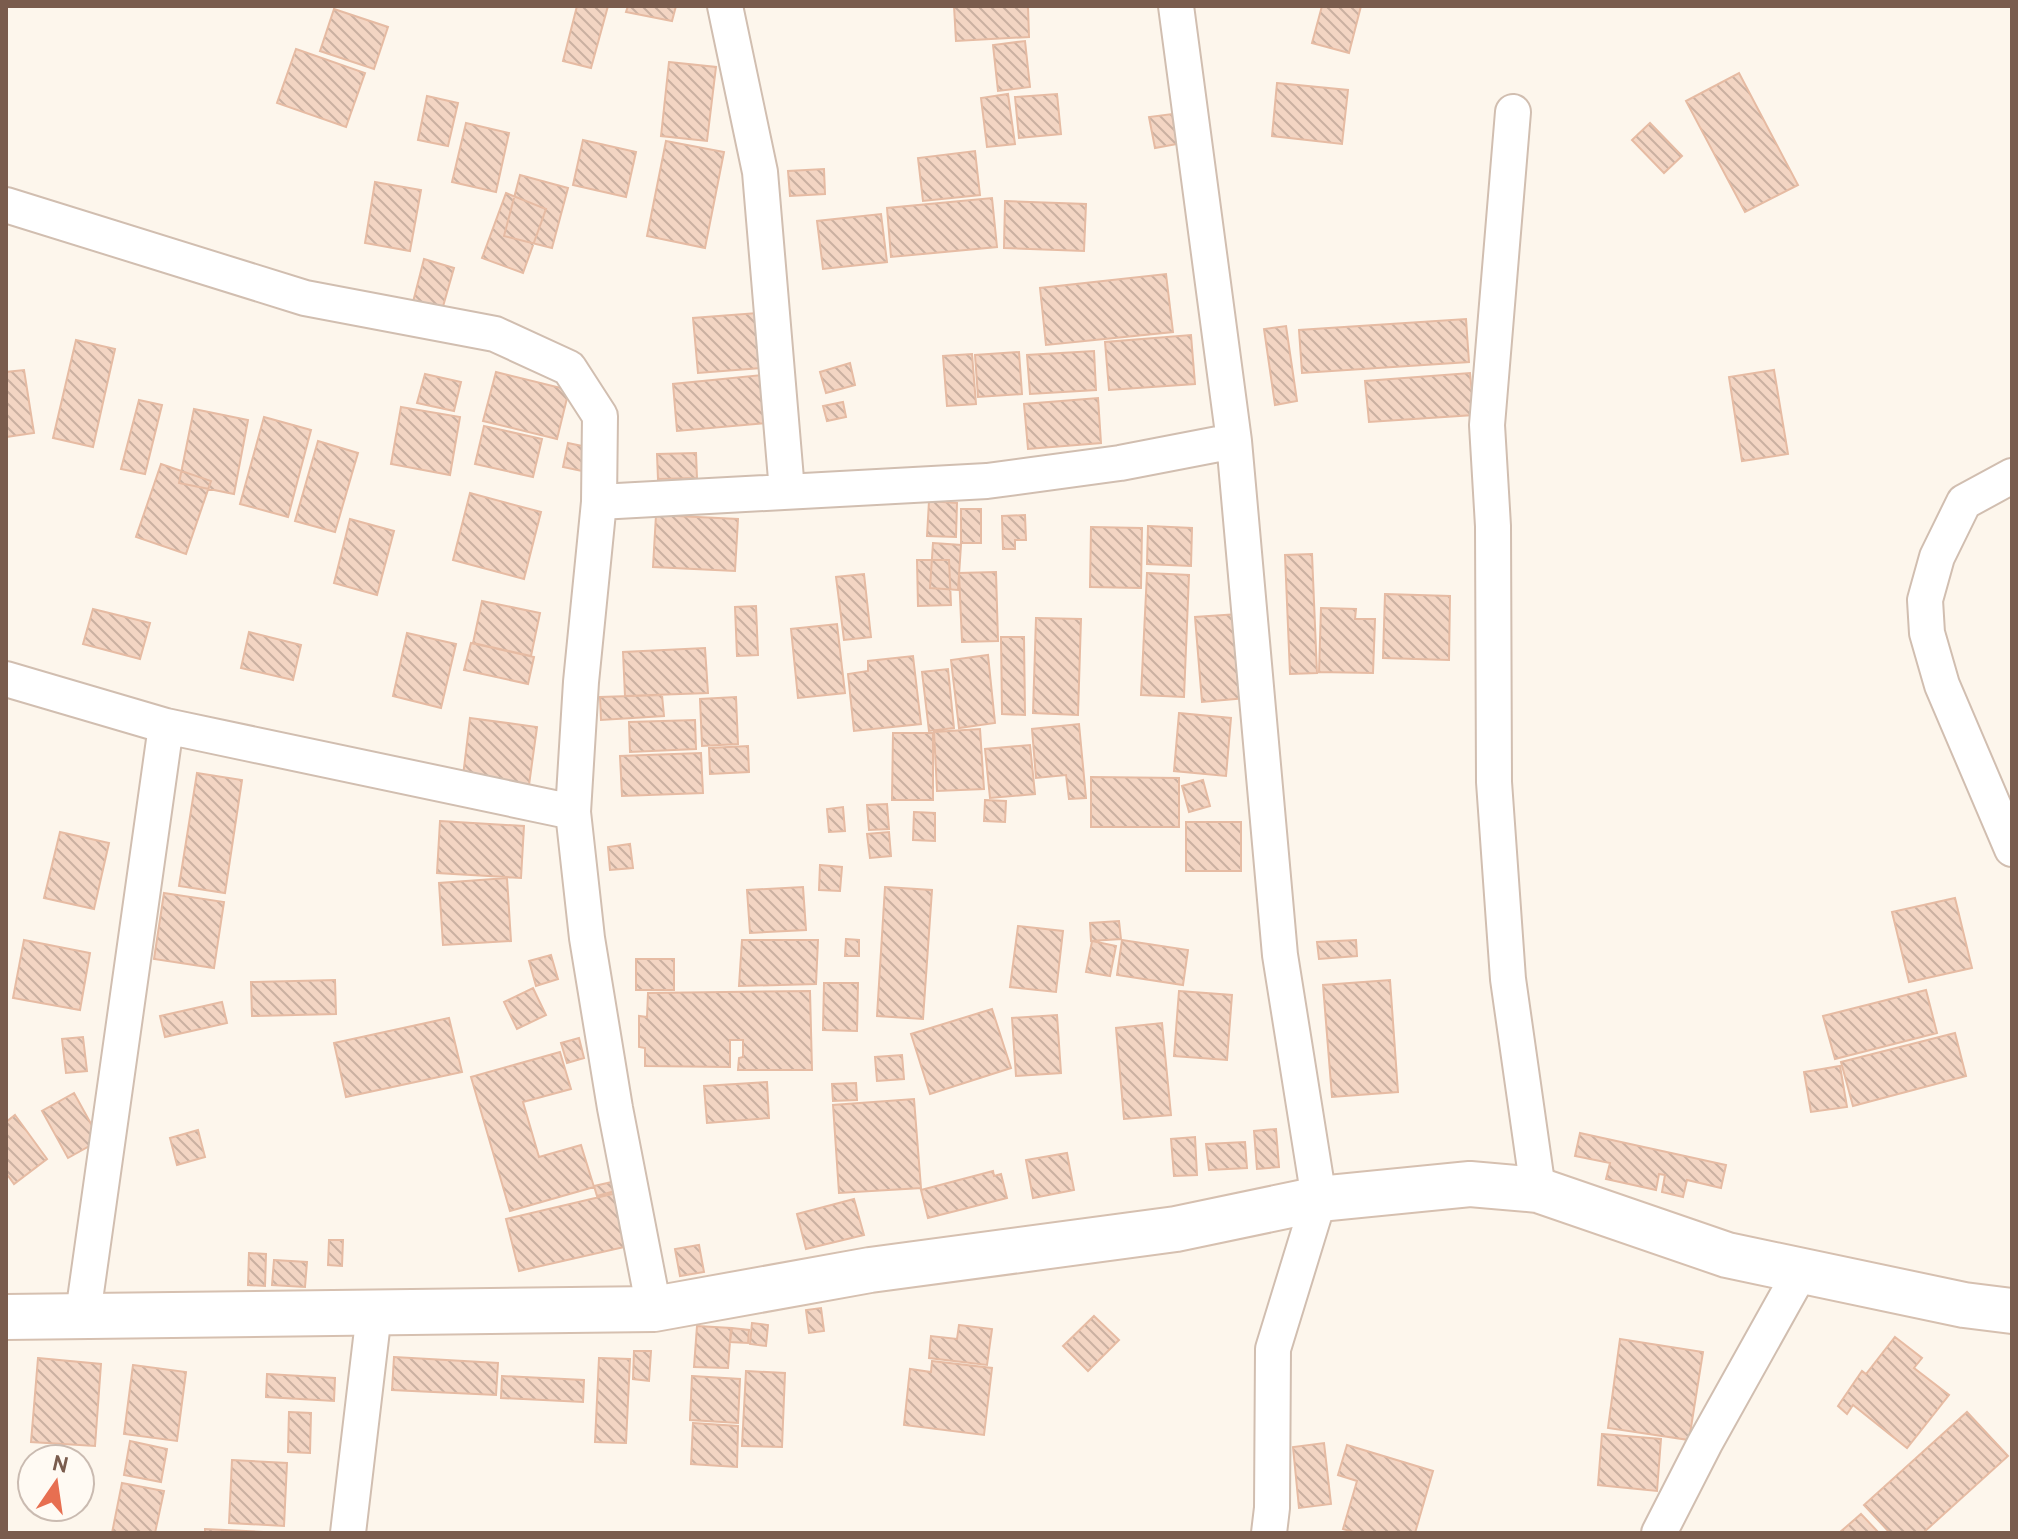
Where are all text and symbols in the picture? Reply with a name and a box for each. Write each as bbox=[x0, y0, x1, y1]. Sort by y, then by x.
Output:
north arrow bbox=[16, 1443, 96, 1523]
text: N bbox=[49, 1451, 71, 1481]

